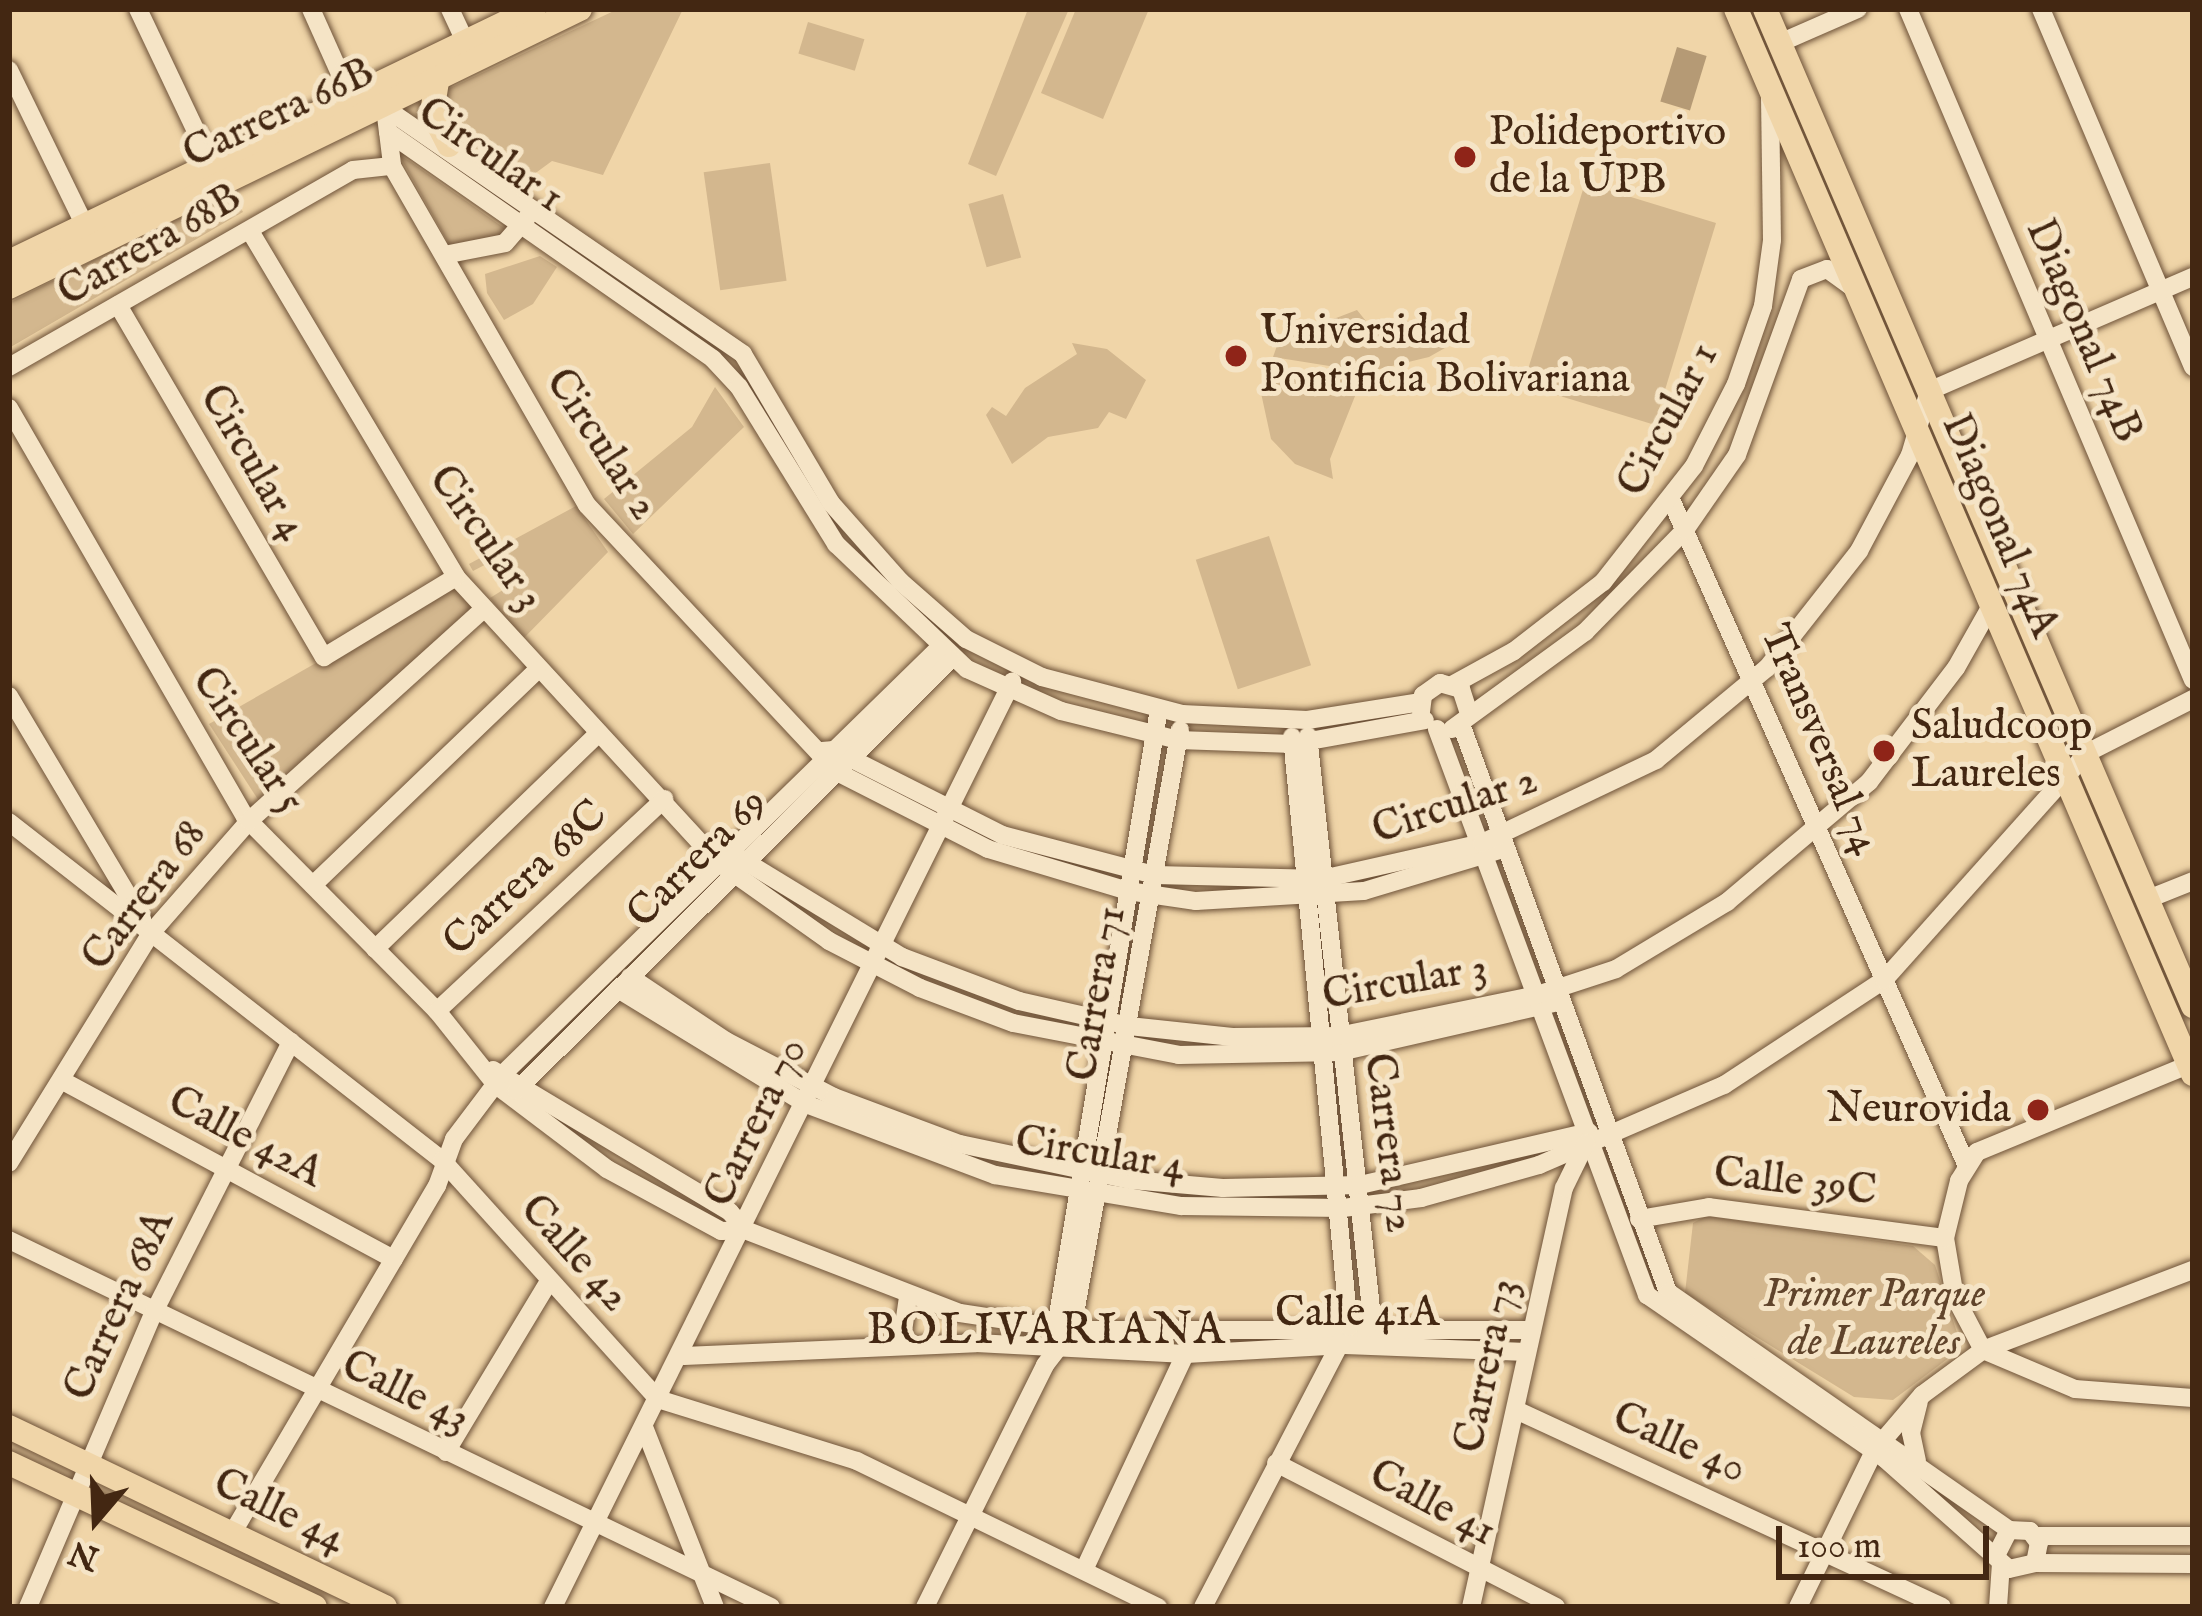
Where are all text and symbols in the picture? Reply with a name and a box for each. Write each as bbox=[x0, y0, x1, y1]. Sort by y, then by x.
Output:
street label: Carrera 66B bbox=[176, 48, 382, 180]
street label: Circular 1 bbox=[407, 88, 573, 224]
place label: Polideportivo de la UPB bbox=[1489, 108, 1726, 207]
marker: Polideportivo de la UPB bbox=[1452, 144, 1478, 170]
street label: Carrera 68B bbox=[49, 173, 251, 319]
street label: Diagonal 74B bbox=[2013, 212, 2153, 450]
place label: Universidad Pontificia Bolivariana bbox=[1260, 307, 1630, 406]
street label: Circular 1 bbox=[1608, 335, 1730, 505]
marker: Universidad Pontificia Bolivariana bbox=[1223, 343, 1249, 369]
street label: Circular 2 bbox=[533, 360, 669, 530]
street label: Circular 4 bbox=[187, 376, 317, 550]
street label: Diagonal 74A bbox=[1929, 407, 2069, 645]
street label: Circular 3 bbox=[417, 456, 553, 622]
street label: Transversal 74 bbox=[1748, 617, 1890, 863]
street label: Circular 5 bbox=[180, 658, 314, 824]
place label: Saludcoop Laureles bbox=[1911, 702, 2092, 801]
marker: Saludcoop Laureles bbox=[1868, 735, 1900, 767]
street label: Circular 2 bbox=[1366, 756, 1544, 856]
street label: Carrera 69 bbox=[618, 779, 778, 939]
street label: Carrera 68C bbox=[434, 791, 618, 967]
street label: Carrera 68 bbox=[72, 811, 218, 981]
street label: Carrera 71 bbox=[1058, 903, 1138, 1085]
street label: Circular 3 bbox=[1319, 944, 1491, 1022]
street label: Carrera 70 bbox=[695, 1030, 819, 1216]
street label: Carrera 72 bbox=[1352, 1050, 1424, 1236]
street label: Calle 42A bbox=[159, 1076, 331, 1200]
place label: Neurovida bbox=[1827, 1085, 2011, 1135]
marker: Neurovida bbox=[2022, 1094, 2054, 1126]
street label: Circular 4 bbox=[1012, 1117, 1188, 1193]
street label: Calle 39C bbox=[1711, 1148, 1879, 1218]
street label: Calle 42 bbox=[509, 1185, 639, 1323]
street label: Carrera 68A bbox=[54, 1203, 186, 1409]
park label: Primer Parque de Laureles bbox=[1763, 1270, 1985, 1368]
street label: Carrera 73 bbox=[1445, 1275, 1531, 1457]
street label: Calle 41A bbox=[1275, 1289, 1439, 1339]
district label: BOLIVARIANA bbox=[867, 1304, 1227, 1358]
street label: Calle 43 bbox=[333, 1341, 477, 1445]
street label: Calle 40 bbox=[1605, 1392, 1753, 1496]
street label: Calle 41 bbox=[1360, 1450, 1504, 1558]
street label: Calle 44 bbox=[205, 1459, 353, 1565]
north arrow bbox=[36, 1460, 156, 1580]
scale bar bbox=[1782, 1502, 1995, 1576]
text: 100 m bbox=[1797, 1524, 1881, 1570]
text: N bbox=[64, 1530, 105, 1579]

